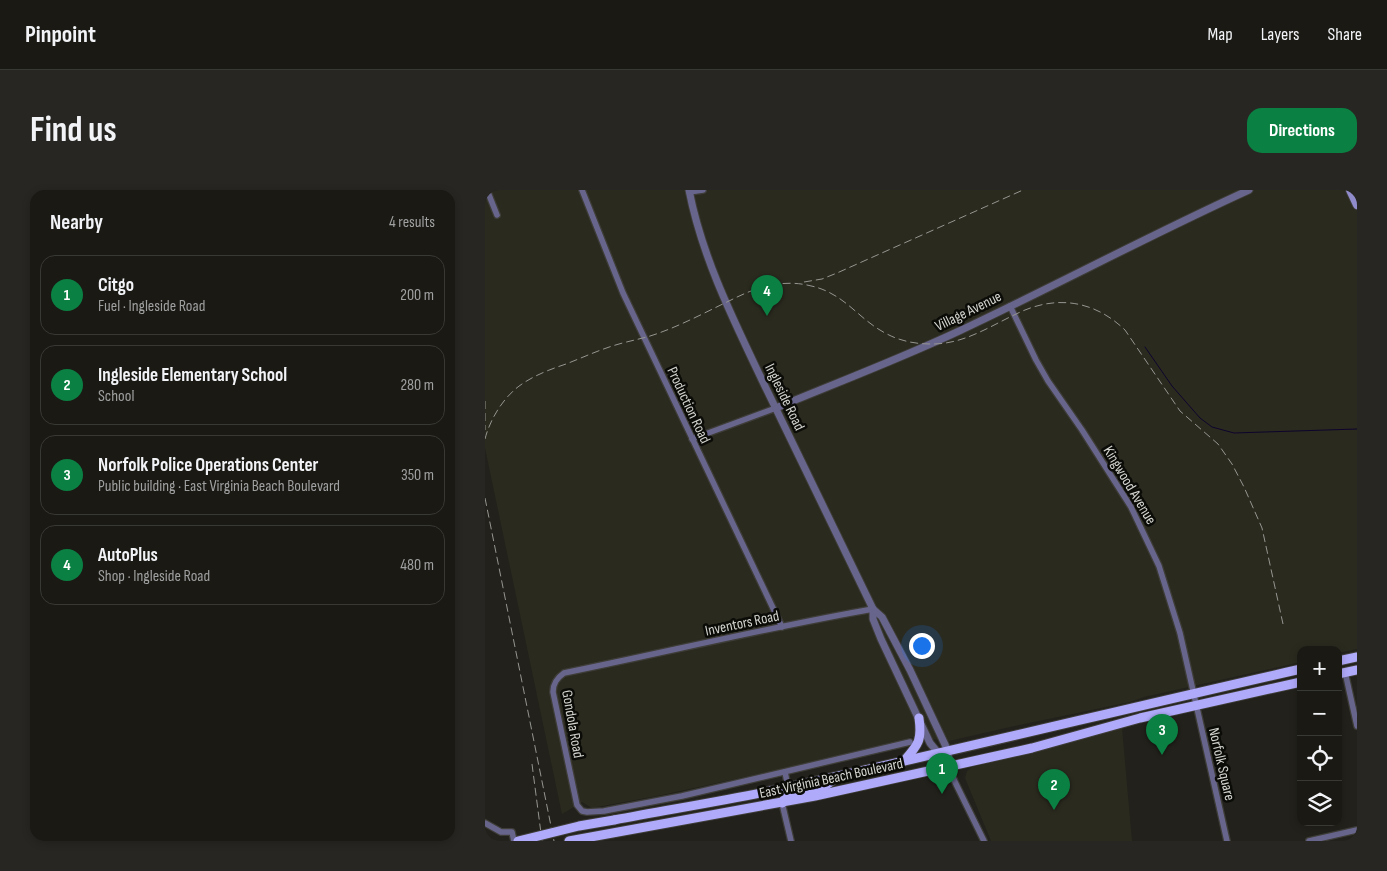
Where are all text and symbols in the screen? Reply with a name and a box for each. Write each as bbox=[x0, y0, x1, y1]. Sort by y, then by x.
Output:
text: Pinpoint bbox=[25, 20, 96, 49]
text: Map bbox=[1208, 24, 1233, 45]
text: Layers bbox=[1261, 24, 1300, 45]
text: Share bbox=[1328, 24, 1362, 45]
button: Directions bbox=[1247, 108, 1357, 153]
text: Find us bbox=[30, 109, 117, 152]
text: Nearby bbox=[50, 210, 103, 235]
text: 4 results bbox=[389, 213, 435, 232]
text: Citgo bbox=[98, 274, 134, 297]
pin: 4 bbox=[751, 275, 783, 316]
text: 1 bbox=[64, 286, 70, 305]
text: 200 m bbox=[400, 286, 434, 305]
street label: Village Avenue bbox=[932, 287, 1005, 336]
text: Fuel · Ingleside Road bbox=[98, 297, 205, 316]
street label: Ingleside Road bbox=[760, 361, 809, 434]
text: Ingleside Elementary School bbox=[98, 364, 287, 387]
street label: Production Road bbox=[663, 364, 715, 447]
text: 2 bbox=[63, 376, 71, 395]
text: 280 m bbox=[400, 376, 434, 395]
text: School bbox=[98, 387, 134, 406]
street label: Kingwood Avenue bbox=[1099, 443, 1160, 528]
text: Norfolk Police Operations Center bbox=[98, 454, 318, 477]
text: 3 bbox=[63, 466, 71, 485]
text: 350 m bbox=[401, 466, 434, 485]
text: Public building · East Virginia Beach Boulevard bbox=[98, 477, 340, 496]
text: AutoPlus bbox=[98, 544, 158, 567]
text: 4 bbox=[63, 556, 71, 575]
text: 480 m bbox=[400, 556, 434, 575]
text: Shop · Ingleside Road bbox=[98, 567, 210, 586]
street label: Inventors Road bbox=[703, 606, 781, 641]
your location bbox=[909, 633, 935, 659]
map controls bbox=[1297, 646, 1342, 826]
button: + bbox=[1297, 646, 1342, 691]
street label: Gondola Road bbox=[557, 689, 588, 760]
button: − bbox=[1297, 691, 1342, 736]
pin: 3 bbox=[1146, 714, 1178, 755]
street label: Norfolk Square bbox=[1204, 726, 1239, 802]
button: locate bbox=[1297, 736, 1342, 781]
pin: 1 bbox=[926, 753, 958, 794]
street label: East Virginia Beach Boulevard bbox=[757, 754, 905, 803]
pin: 2 bbox=[1038, 769, 1070, 810]
button: layers bbox=[1297, 781, 1342, 826]

